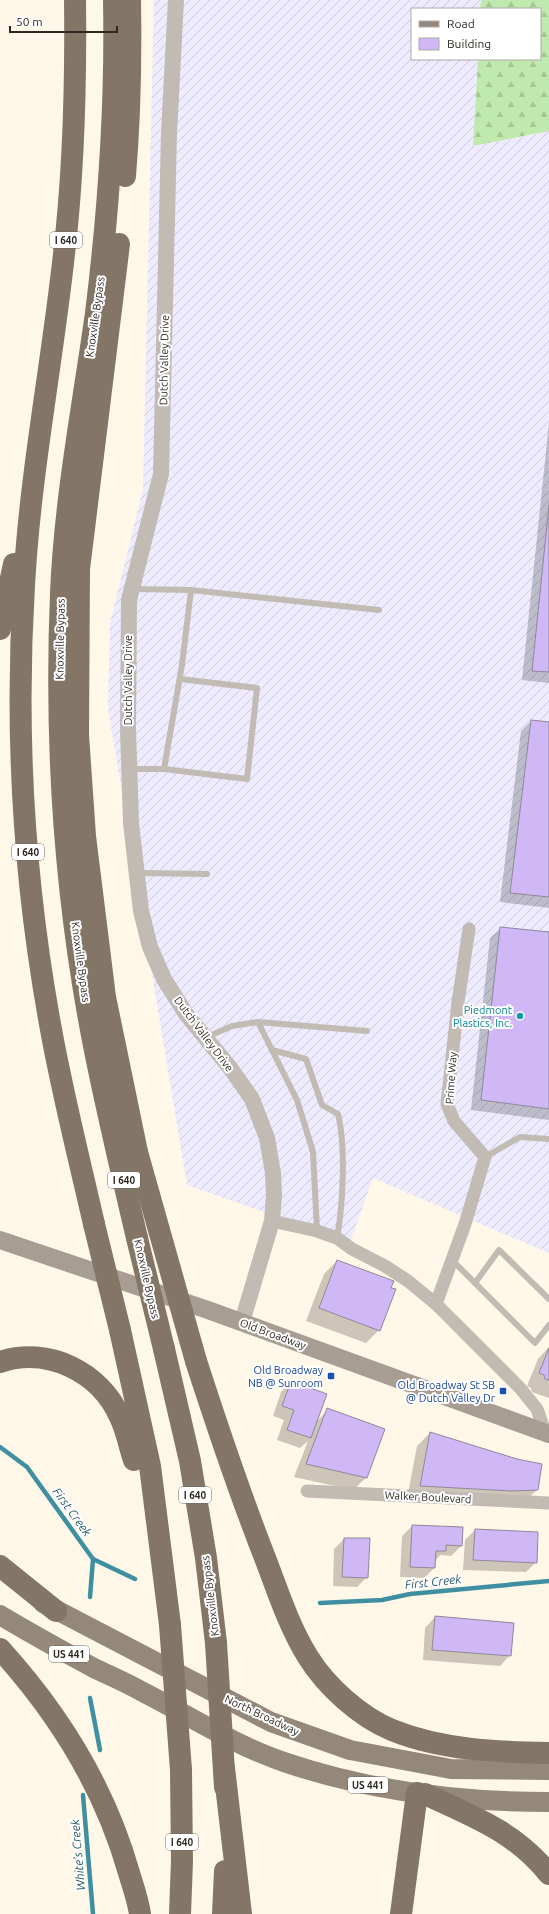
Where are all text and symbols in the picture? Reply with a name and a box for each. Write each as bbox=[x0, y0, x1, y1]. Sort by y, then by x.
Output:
scale bar bbox=[10, 8, 117, 34]
legend bbox=[411, 8, 541, 60]
text: 50 m bbox=[16, 15, 43, 28]
text: Road bbox=[447, 17, 475, 30]
text: Building bbox=[447, 37, 491, 50]
road number: I 640 bbox=[50, 232, 82, 248]
street label: Knoxville Bypass bbox=[83, 276, 107, 358]
street label: Dutch Valley Drive bbox=[157, 315, 171, 405]
street label: Knoxville Bypass bbox=[53, 598, 67, 680]
street label: Dutch Valley Drive bbox=[122, 635, 134, 725]
road number: I 640 bbox=[12, 844, 44, 860]
street label: Knoxville Bypass bbox=[69, 921, 93, 1003]
street label: Dutch Valley Drive bbox=[172, 994, 236, 1074]
place label: Piedmont Plastics, Inc. bbox=[453, 1004, 513, 1029]
marker: Piedmont Plastics, Inc. bbox=[515, 1011, 525, 1021]
street label: Prime Way bbox=[443, 1051, 459, 1105]
road number: I 640 bbox=[108, 1172, 140, 1188]
street label: Knoxville Bypass bbox=[132, 1238, 162, 1320]
street label: Old Broadway bbox=[238, 1316, 308, 1352]
place label: Old Broadway NB @ Sunroom bbox=[248, 1364, 324, 1389]
marker: Old Broadway NB @ Sunroom bbox=[326, 1371, 336, 1381]
place label: Old Broadway St SB @ Dutch Valley Dr bbox=[398, 1379, 496, 1404]
marker: Old Broadway St SB @ Dutch Valley Dr bbox=[498, 1386, 508, 1396]
water label: First Creek bbox=[50, 1485, 95, 1539]
road number: I 640 bbox=[179, 1487, 211, 1503]
street label: Walker Boulevard bbox=[384, 1489, 472, 1505]
street label: Knoxville Bypass bbox=[199, 1555, 221, 1637]
water label: First Creek bbox=[404, 1572, 463, 1591]
road number: US 441 bbox=[49, 1646, 89, 1662]
street label: North Broadway bbox=[223, 1693, 302, 1738]
road number: US 441 bbox=[348, 1777, 388, 1793]
water label: White's Creek bbox=[68, 1818, 87, 1891]
road number: I 640 bbox=[166, 1834, 198, 1850]

